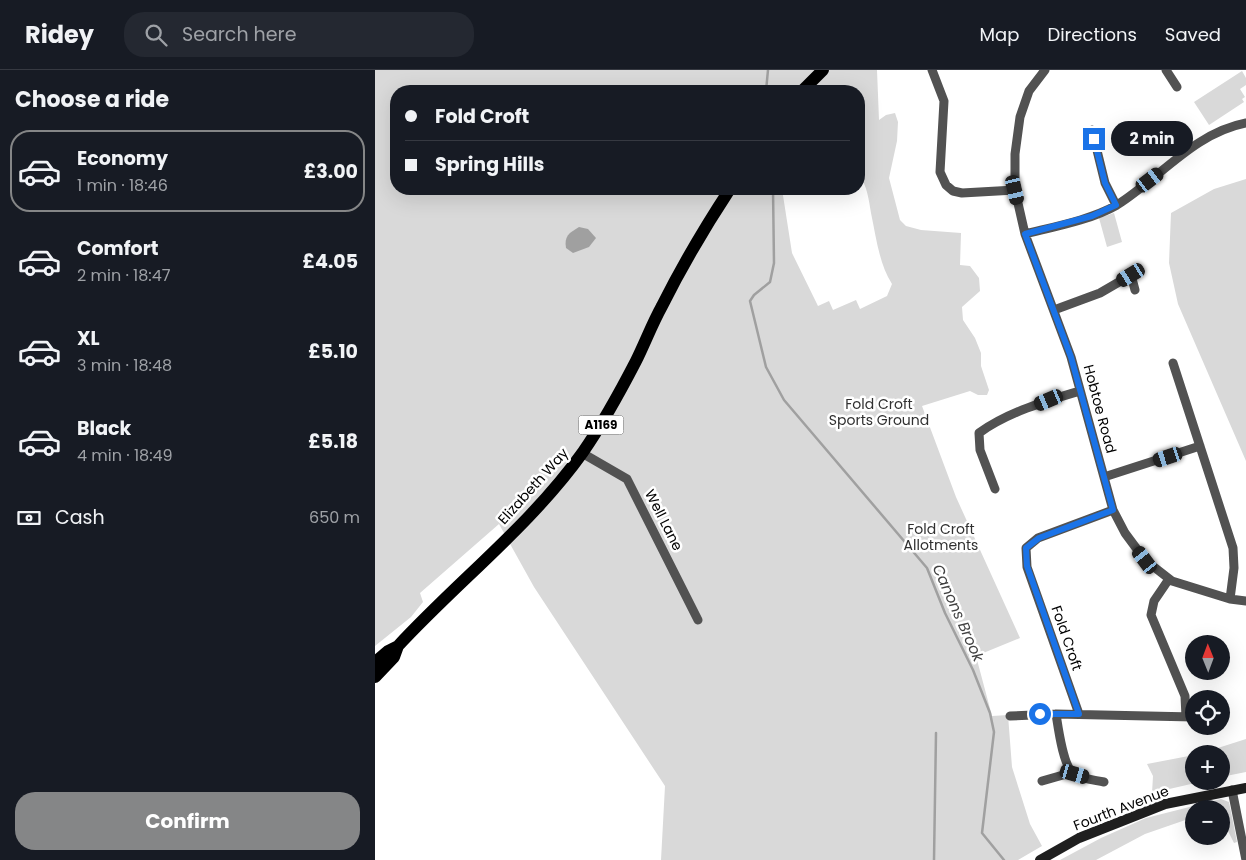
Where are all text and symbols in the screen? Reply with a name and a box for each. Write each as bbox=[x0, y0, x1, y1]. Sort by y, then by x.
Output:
search box bbox=[124, 12, 474, 57]
text: Ridey bbox=[25, 18, 94, 51]
icon: search bbox=[142, 21, 170, 49]
text: Search here bbox=[182, 21, 296, 48]
text: Map bbox=[980, 22, 1019, 47]
text: Directions bbox=[1047, 22, 1137, 47]
text: Saved bbox=[1165, 22, 1221, 47]
text: Choose a ride bbox=[15, 84, 169, 115]
text: Fold Croft bbox=[435, 103, 529, 130]
callout: 2 min bbox=[1111, 122, 1194, 156]
text: 2 min bbox=[1130, 127, 1174, 150]
route end bbox=[1083, 128, 1105, 150]
text: Economy bbox=[77, 145, 168, 172]
icon: car bbox=[17, 149, 62, 194]
text: Spring Hills bbox=[435, 151, 544, 178]
text: £3.00 bbox=[304, 158, 358, 185]
car bbox=[1133, 165, 1166, 195]
text: 1 min · 18:46 bbox=[77, 174, 168, 197]
car bbox=[1004, 174, 1025, 206]
text: Comfort bbox=[77, 235, 159, 262]
icon: car bbox=[17, 239, 62, 284]
text: £4.05 bbox=[302, 248, 358, 275]
car bbox=[1114, 261, 1147, 289]
text: 2 min · 18:47 bbox=[77, 264, 171, 287]
text: XL bbox=[77, 325, 100, 352]
icon: car bbox=[17, 329, 62, 374]
text: £5.10 bbox=[308, 338, 358, 365]
text: 3 min · 18:48 bbox=[77, 354, 172, 377]
street label: Hobtoe Road bbox=[1079, 362, 1121, 456]
car bbox=[1032, 387, 1065, 413]
park label: Fold Croft Sports Ground bbox=[829, 394, 929, 430]
text: Black bbox=[77, 415, 131, 442]
road number: A1169 bbox=[579, 416, 623, 434]
icon: car bbox=[17, 419, 62, 464]
text: £5.18 bbox=[308, 428, 358, 455]
street label: Elizabeth Way bbox=[493, 443, 573, 529]
text: 4 min · 18:49 bbox=[77, 444, 173, 467]
car bbox=[1151, 445, 1184, 469]
street label: Well Lane bbox=[640, 486, 688, 554]
icon: cash bbox=[15, 504, 43, 532]
text: Cash bbox=[55, 504, 105, 531]
text: 650 m bbox=[309, 506, 360, 529]
park label: Fold Croft Allotments bbox=[904, 519, 978, 555]
car bbox=[1129, 544, 1160, 576]
water label: Canons Brook bbox=[928, 561, 990, 666]
street label: Fold Croft bbox=[1047, 603, 1087, 673]
north arrow bbox=[1185, 635, 1230, 680]
map controls bbox=[1185, 635, 1230, 845]
button: locate bbox=[1185, 690, 1230, 735]
route start bbox=[1029, 703, 1051, 725]
button: + bbox=[1185, 745, 1230, 790]
car bbox=[1058, 763, 1091, 785]
street label: Fourth Avenue bbox=[1070, 781, 1172, 835]
button: Confirm bbox=[15, 792, 360, 850]
button: − bbox=[1185, 800, 1230, 845]

